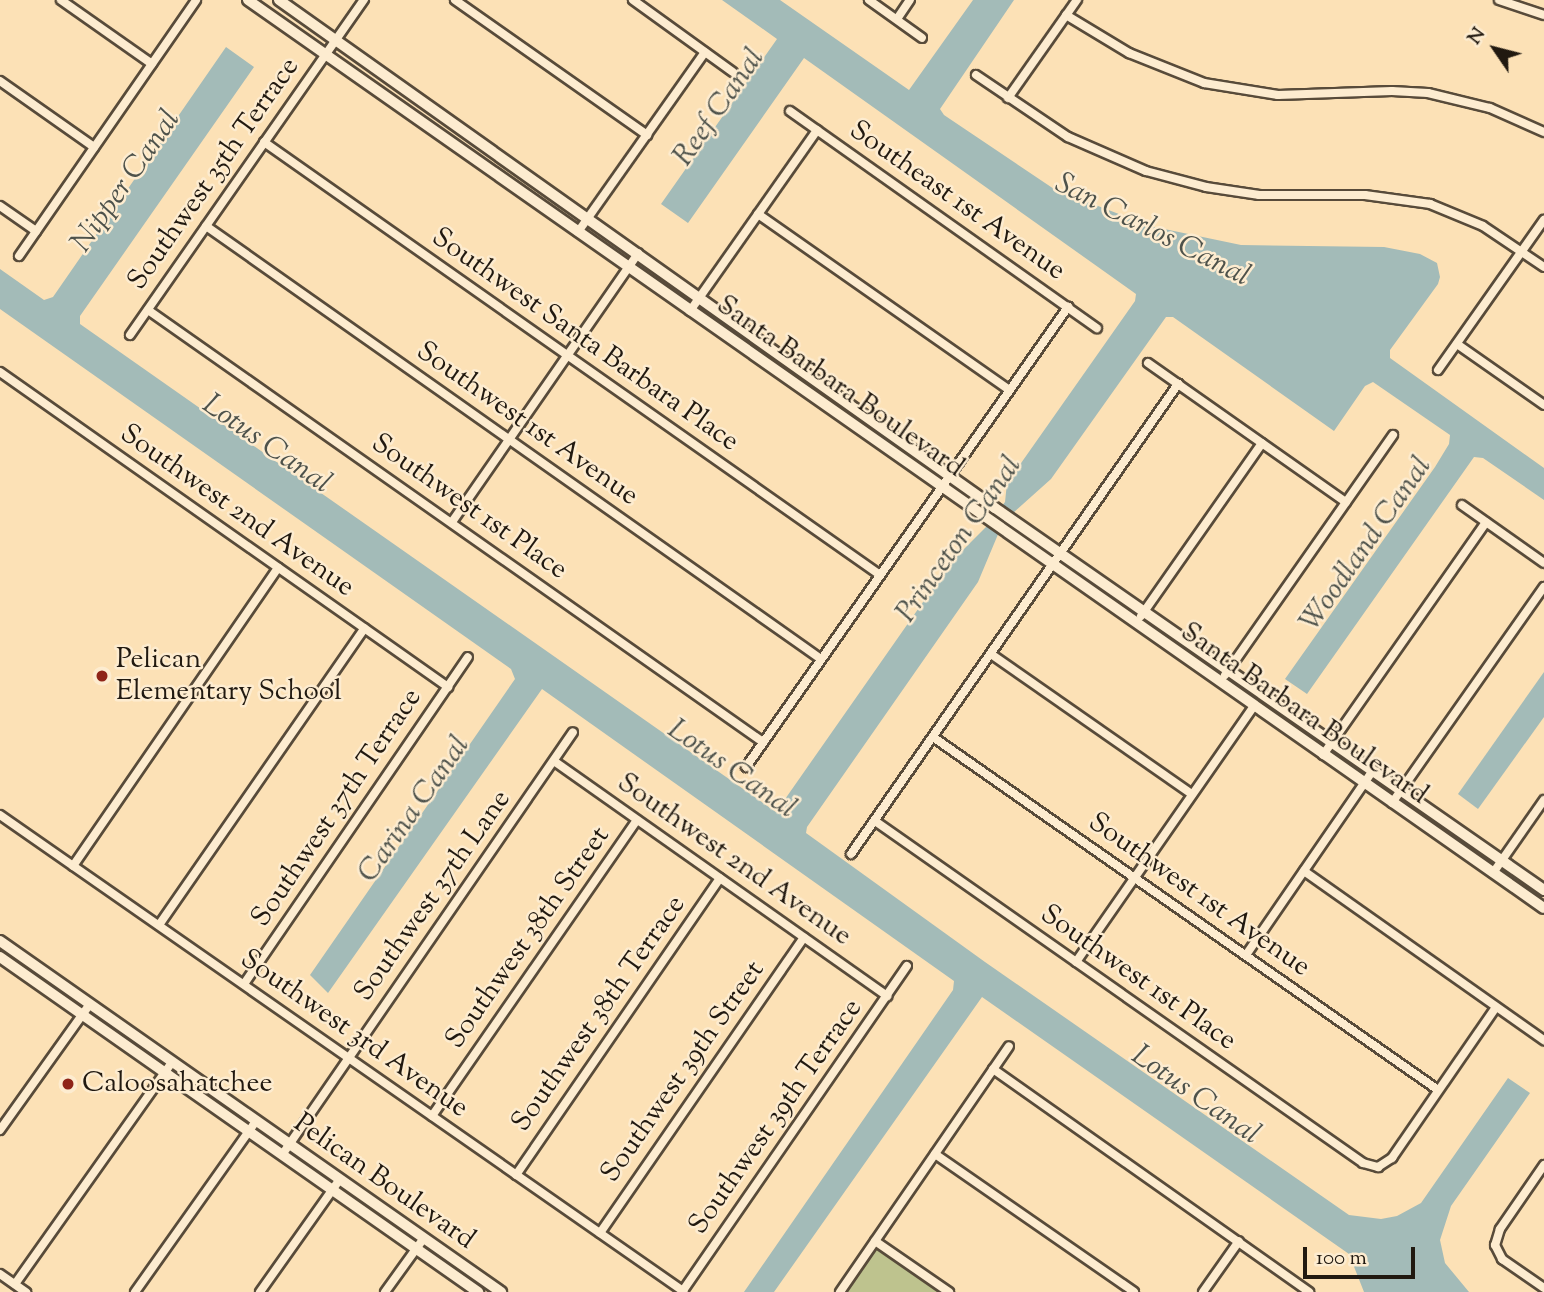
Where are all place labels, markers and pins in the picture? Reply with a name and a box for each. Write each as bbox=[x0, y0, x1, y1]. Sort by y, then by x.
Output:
place label: Pelican Elementary School bbox=[116, 643, 342, 709]
marker: Pelican Elementary School bbox=[94, 668, 110, 684]
place label: Caloosahatchee bbox=[82, 1067, 273, 1101]
marker: Caloosahatchee bbox=[60, 1076, 76, 1092]

